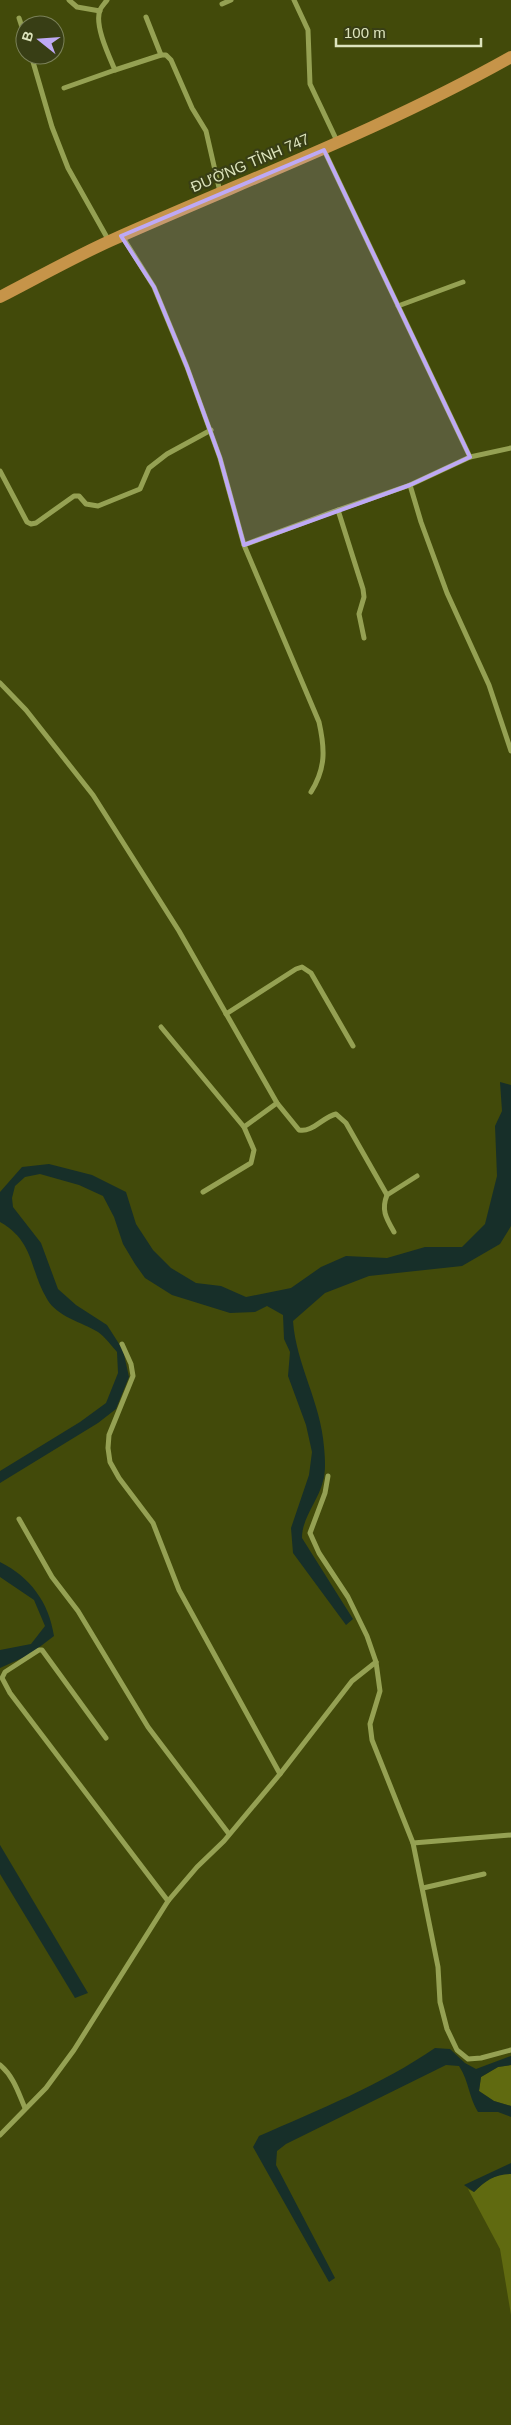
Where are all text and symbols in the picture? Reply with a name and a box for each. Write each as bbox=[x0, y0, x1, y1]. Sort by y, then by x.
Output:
north arrow bbox=[15, 15, 65, 65]
scale bar bbox=[336, 15, 481, 47]
text: 100 m bbox=[344, 24, 386, 41]
text: B bbox=[18, 29, 37, 43]
street label: ĐƯỜNG TỈNH 747 bbox=[188, 130, 312, 195]

